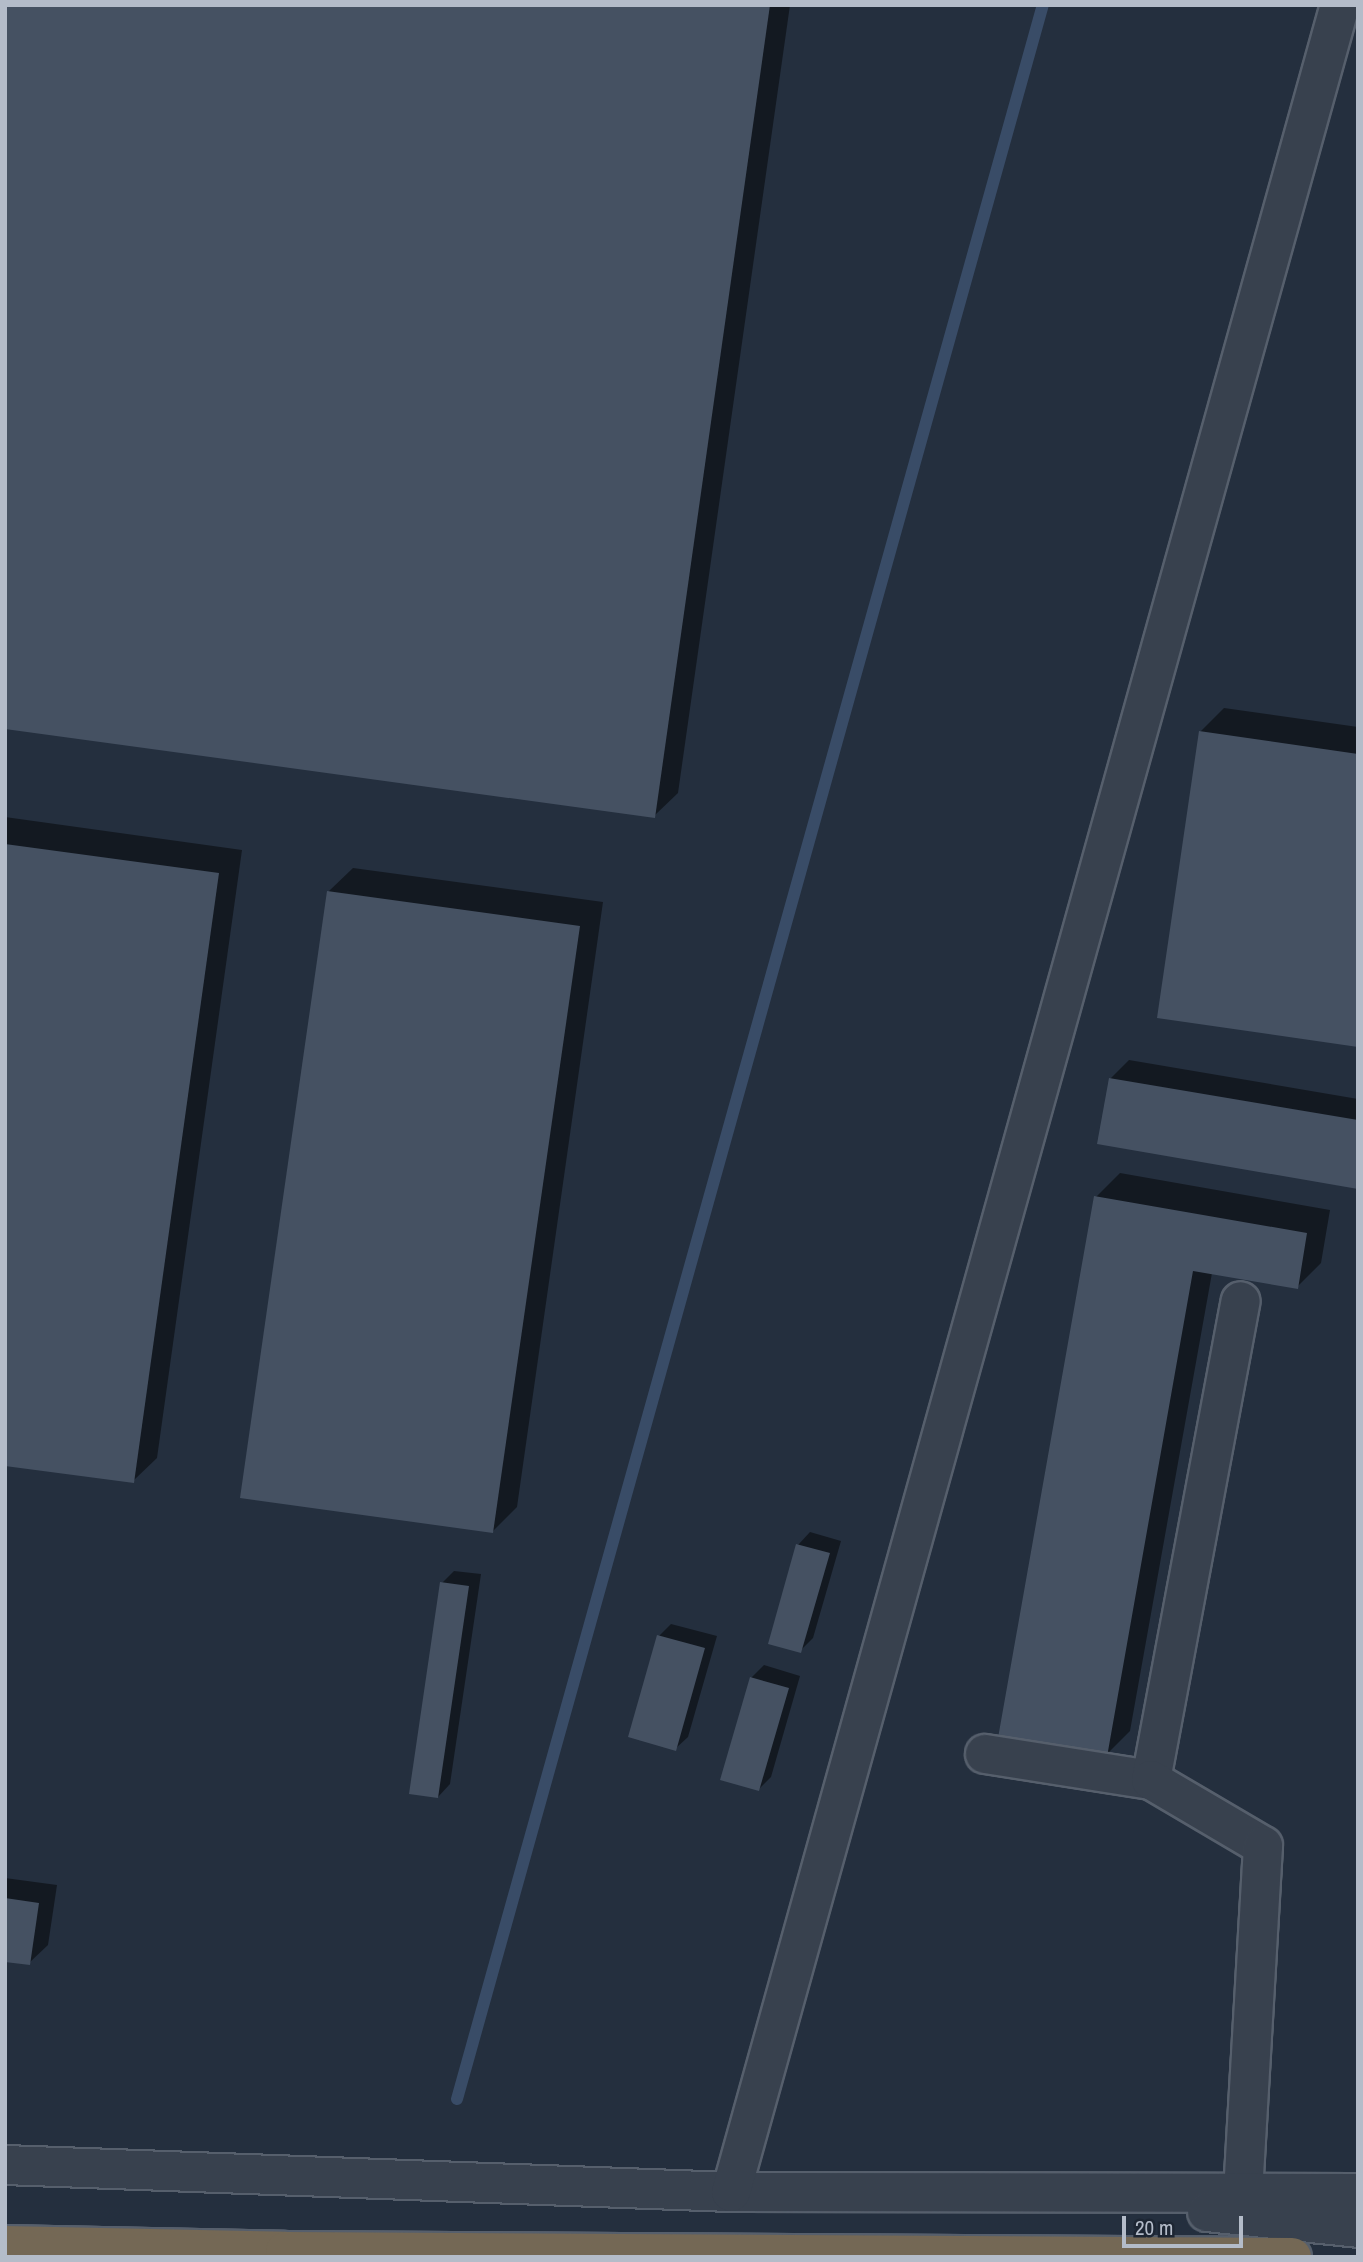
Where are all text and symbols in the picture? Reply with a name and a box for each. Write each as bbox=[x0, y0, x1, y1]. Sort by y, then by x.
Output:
scale bar bbox=[1125, 2202, 1246, 2246]
text: 20 m bbox=[1135, 2213, 1173, 2242]

